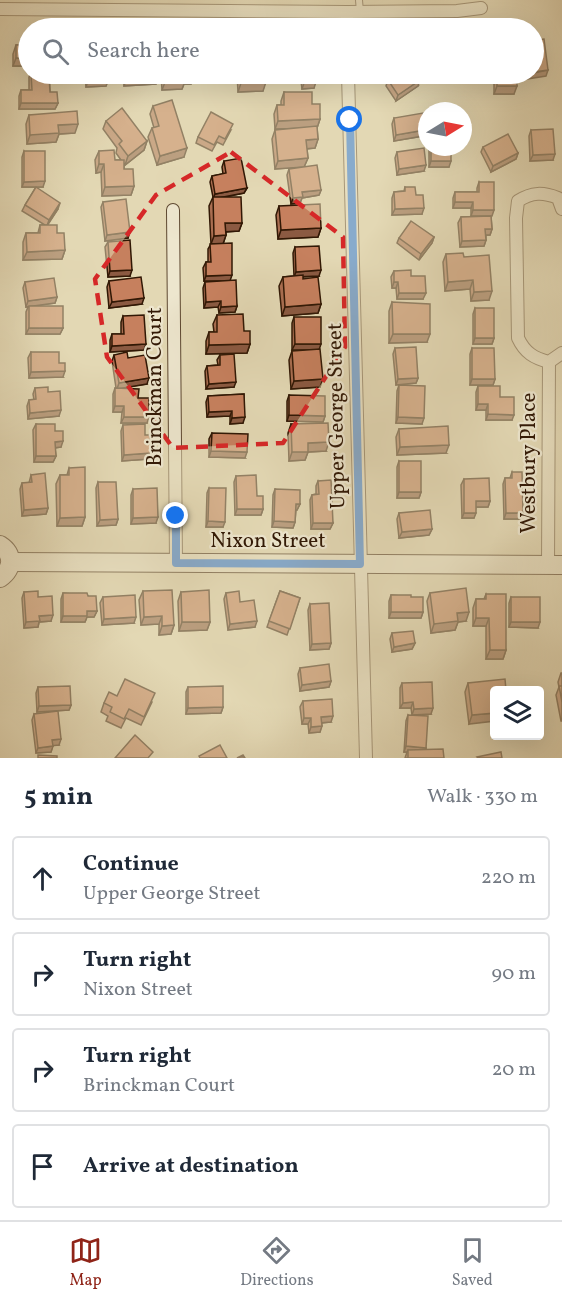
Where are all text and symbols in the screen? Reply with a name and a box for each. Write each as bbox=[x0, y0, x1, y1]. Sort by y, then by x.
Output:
search box bbox=[18, 18, 544, 84]
icon: search bbox=[39, 35, 72, 68]
text: Search here bbox=[87, 36, 200, 67]
north arrow bbox=[418, 102, 472, 156]
route start bbox=[336, 106, 362, 132]
street label: Brinckman Court bbox=[141, 307, 170, 467]
street label: Upper George Street bbox=[321, 323, 353, 509]
street label: Westbury Place bbox=[515, 392, 544, 534]
route end bbox=[162, 502, 188, 528]
street label: Nixon Street bbox=[210, 527, 326, 556]
map controls bbox=[490, 686, 544, 740]
button: layers bbox=[490, 686, 544, 740]
text: 5 min bbox=[24, 779, 93, 815]
text: Walk · 330 m bbox=[427, 783, 538, 811]
text: Continue bbox=[83, 849, 179, 880]
icon: ahead bbox=[26, 862, 59, 895]
text: 220 m bbox=[481, 864, 536, 892]
text: Upper George Street bbox=[83, 880, 261, 908]
text: Turn right bbox=[83, 945, 191, 976]
icon: right bbox=[26, 958, 59, 991]
text: 90 m bbox=[492, 960, 536, 988]
text: Nixon Street bbox=[83, 976, 193, 1004]
text: Turn right bbox=[83, 1041, 191, 1072]
icon: right bbox=[26, 1054, 59, 1087]
text: 20 m bbox=[492, 1056, 536, 1084]
text: Brinckman Court bbox=[83, 1072, 235, 1100]
icon: arrive bbox=[26, 1150, 59, 1183]
text: Arrive at destination bbox=[83, 1151, 299, 1182]
tab: Map bbox=[69, 1234, 102, 1292]
tab: Directions bbox=[240, 1234, 314, 1292]
tab: Saved bbox=[452, 1234, 493, 1292]

